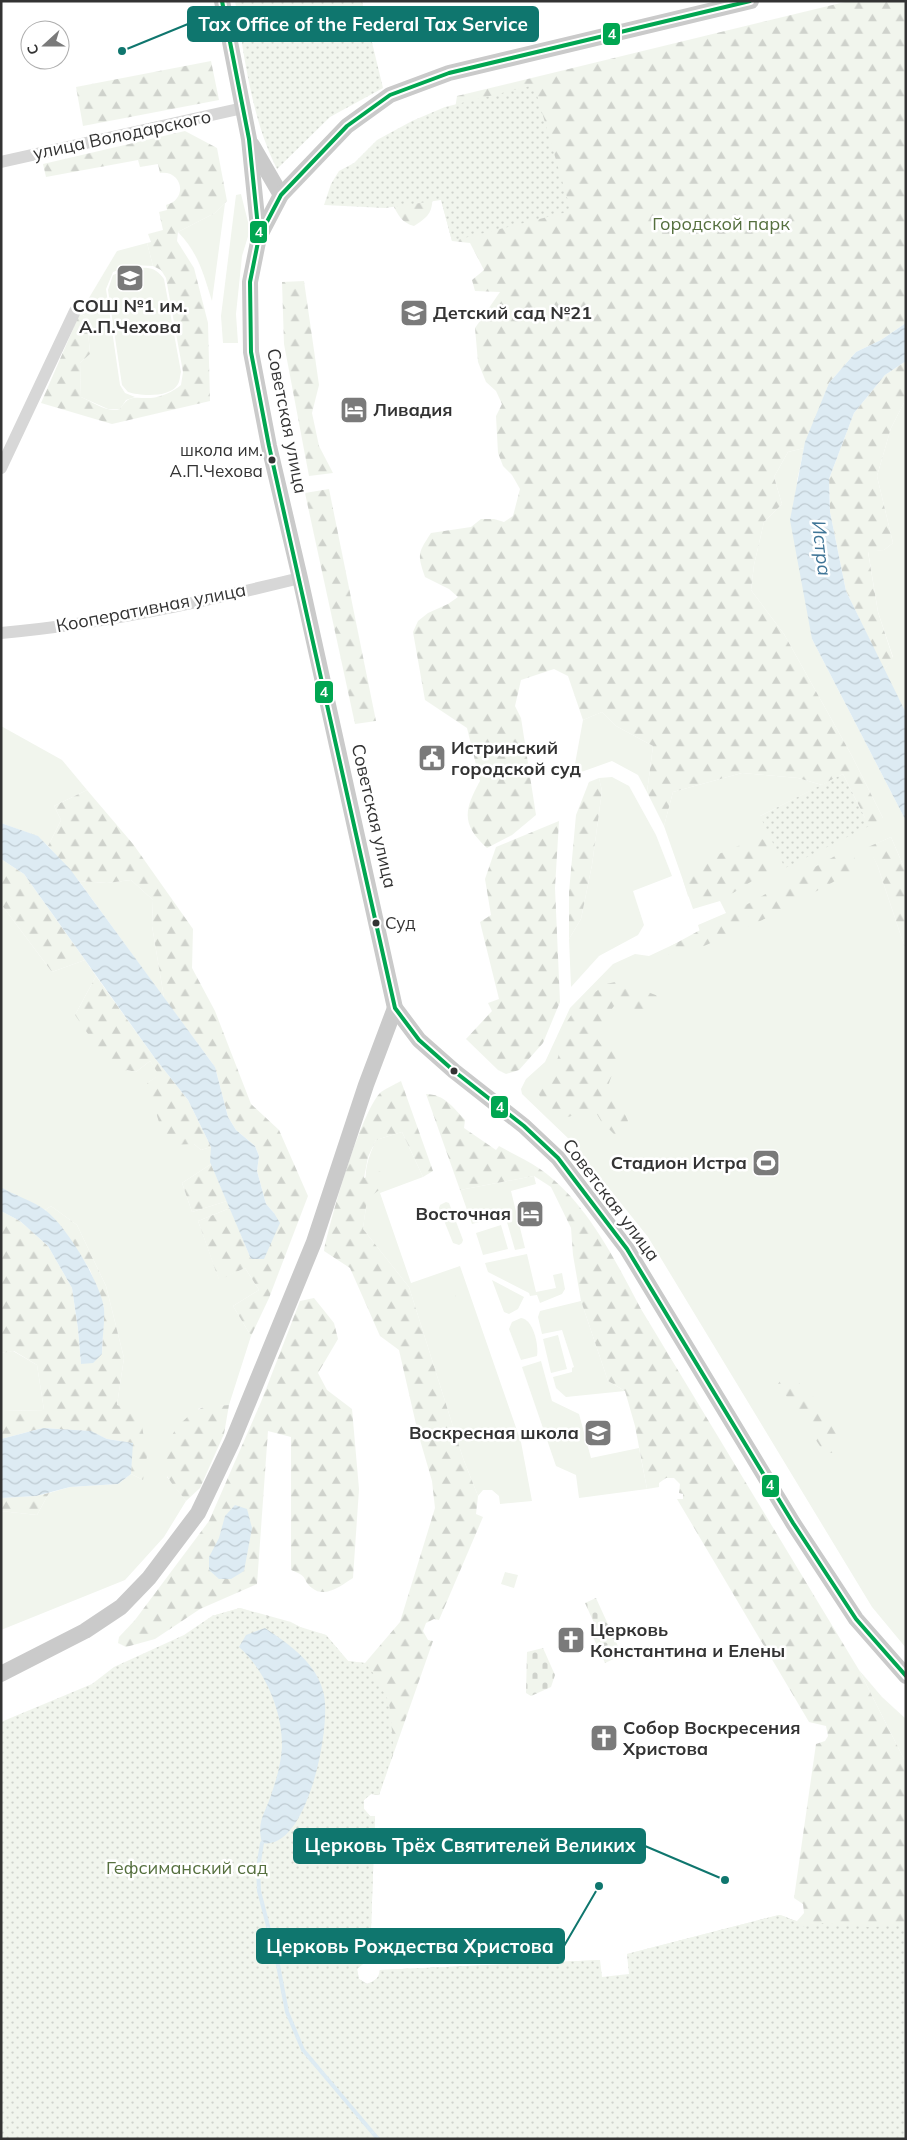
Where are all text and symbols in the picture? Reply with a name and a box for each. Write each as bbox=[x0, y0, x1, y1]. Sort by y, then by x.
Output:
callout: Tax Office of the Federal Tax Service bbox=[188, 7, 538, 41]
text: Tax Office of the Federal Tax Service bbox=[198, 12, 528, 36]
north arrow bbox=[20, 20, 70, 70]
line badge: 4 bbox=[602, 22, 621, 46]
text: 4 bbox=[608, 25, 617, 43]
text: С bbox=[23, 42, 43, 57]
street label: улица Володарского bbox=[31, 104, 213, 165]
park label: Городской парк bbox=[652, 212, 790, 235]
line badge: 4 bbox=[249, 220, 268, 244]
text: 4 bbox=[255, 223, 264, 241]
school or university icon: СОШ №1 им. А.П.Чехова bbox=[115, 263, 145, 293]
place label: СОШ №1 им. А.П.Чехова bbox=[73, 294, 187, 338]
school or university icon: Детский сад №21 bbox=[399, 298, 429, 328]
place label: Детский сад №21 bbox=[433, 301, 592, 324]
street label: Советская улица bbox=[262, 346, 313, 496]
hotel icon: Ливадия bbox=[339, 395, 369, 425]
place label: Ливадия bbox=[373, 398, 453, 421]
place label: школа им. А.П.Чехова bbox=[170, 439, 263, 481]
marker: школа им. А.П.Чехова bbox=[267, 455, 277, 465]
water label: Истра bbox=[807, 519, 837, 577]
street label: Кооперативная улица bbox=[54, 578, 248, 637]
line badge: 4 bbox=[314, 680, 334, 704]
text: 4 bbox=[320, 683, 329, 701]
place label: Истринский городской суд bbox=[451, 736, 582, 780]
street label: Советская улица bbox=[347, 741, 402, 890]
public building icon: Истринский городской суд bbox=[417, 743, 447, 773]
place label: Суд bbox=[385, 912, 416, 934]
marker: Суд bbox=[371, 918, 381, 928]
unlabelled marker bbox=[449, 1066, 459, 1076]
line badge: 4 bbox=[490, 1095, 509, 1119]
text: 4 bbox=[496, 1098, 505, 1116]
street label: Советская улица bbox=[558, 1134, 665, 1266]
sports icon: Стадион Истра bbox=[751, 1148, 781, 1178]
place label: Стадион Истра bbox=[611, 1151, 747, 1174]
hotel icon: Восточная bbox=[515, 1199, 545, 1229]
place label: Восточная bbox=[416, 1202, 511, 1225]
school or university icon: Воскресная школа bbox=[583, 1418, 613, 1448]
place label: Воскресная школа bbox=[409, 1421, 579, 1444]
line badge: 4 bbox=[761, 1474, 780, 1498]
text: 4 bbox=[766, 1476, 775, 1494]
place label: Церковь Константина и Елены bbox=[590, 1618, 785, 1662]
church icon: Церковь Константина и Елены bbox=[556, 1625, 586, 1655]
place label: Собор Воскресения Христова bbox=[622, 1716, 801, 1760]
church icon: Собор Воскресения Христова bbox=[589, 1723, 619, 1753]
callout: Церковь Трёх Святителей Великих bbox=[294, 1829, 645, 1863]
text: Церковь Трёх Святителей Великих bbox=[304, 1833, 636, 1857]
park label: Гефсиманский сад bbox=[106, 1856, 268, 1879]
callout: Церковь Рождества Христова bbox=[257, 1929, 564, 1963]
text: Церковь Рождества Христова bbox=[266, 1934, 554, 1958]

